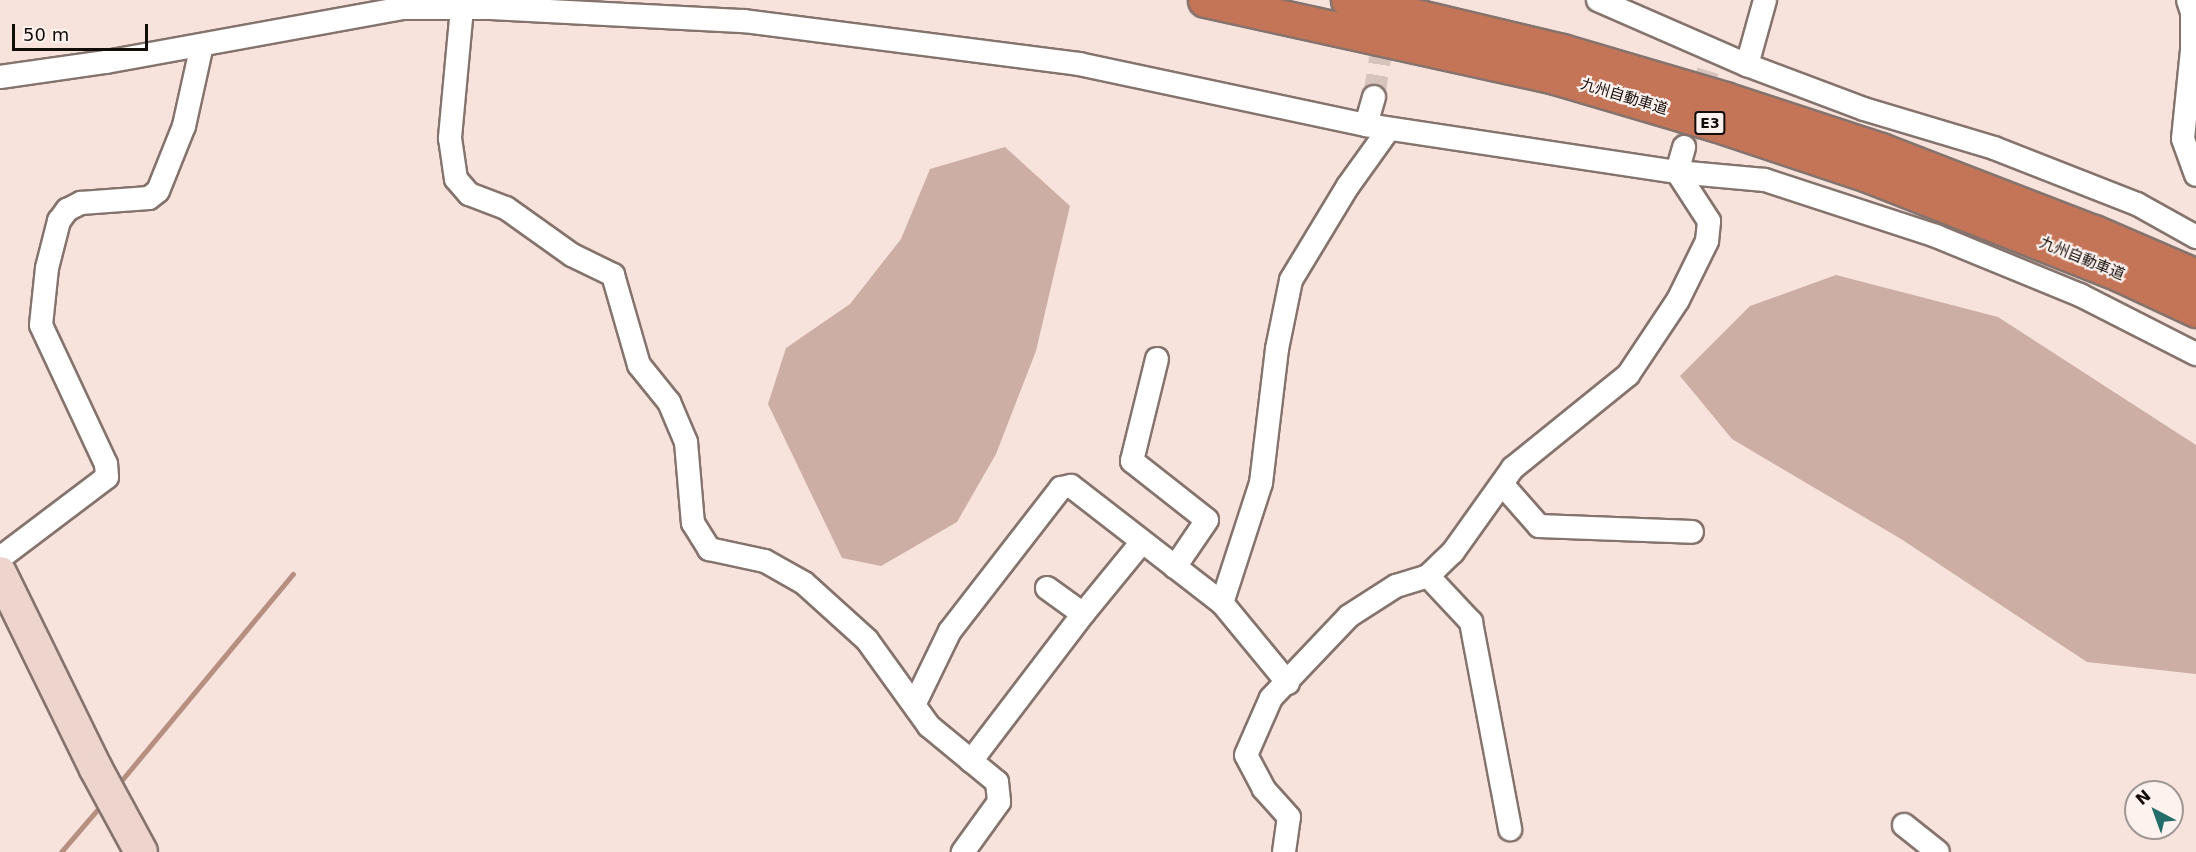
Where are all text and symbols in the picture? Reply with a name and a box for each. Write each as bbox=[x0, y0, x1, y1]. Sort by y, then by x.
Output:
scale bar bbox=[15, 12, 152, 50]
text: 50 m bbox=[23, 24, 69, 45]
street label: 九州自動車道 bbox=[1578, 75, 1670, 119]
road number: E3 bbox=[1694, 112, 1726, 134]
street label: 九州自動車道 bbox=[2037, 234, 2127, 284]
north arrow bbox=[2124, 780, 2184, 840]
text: N bbox=[2132, 786, 2154, 809]

